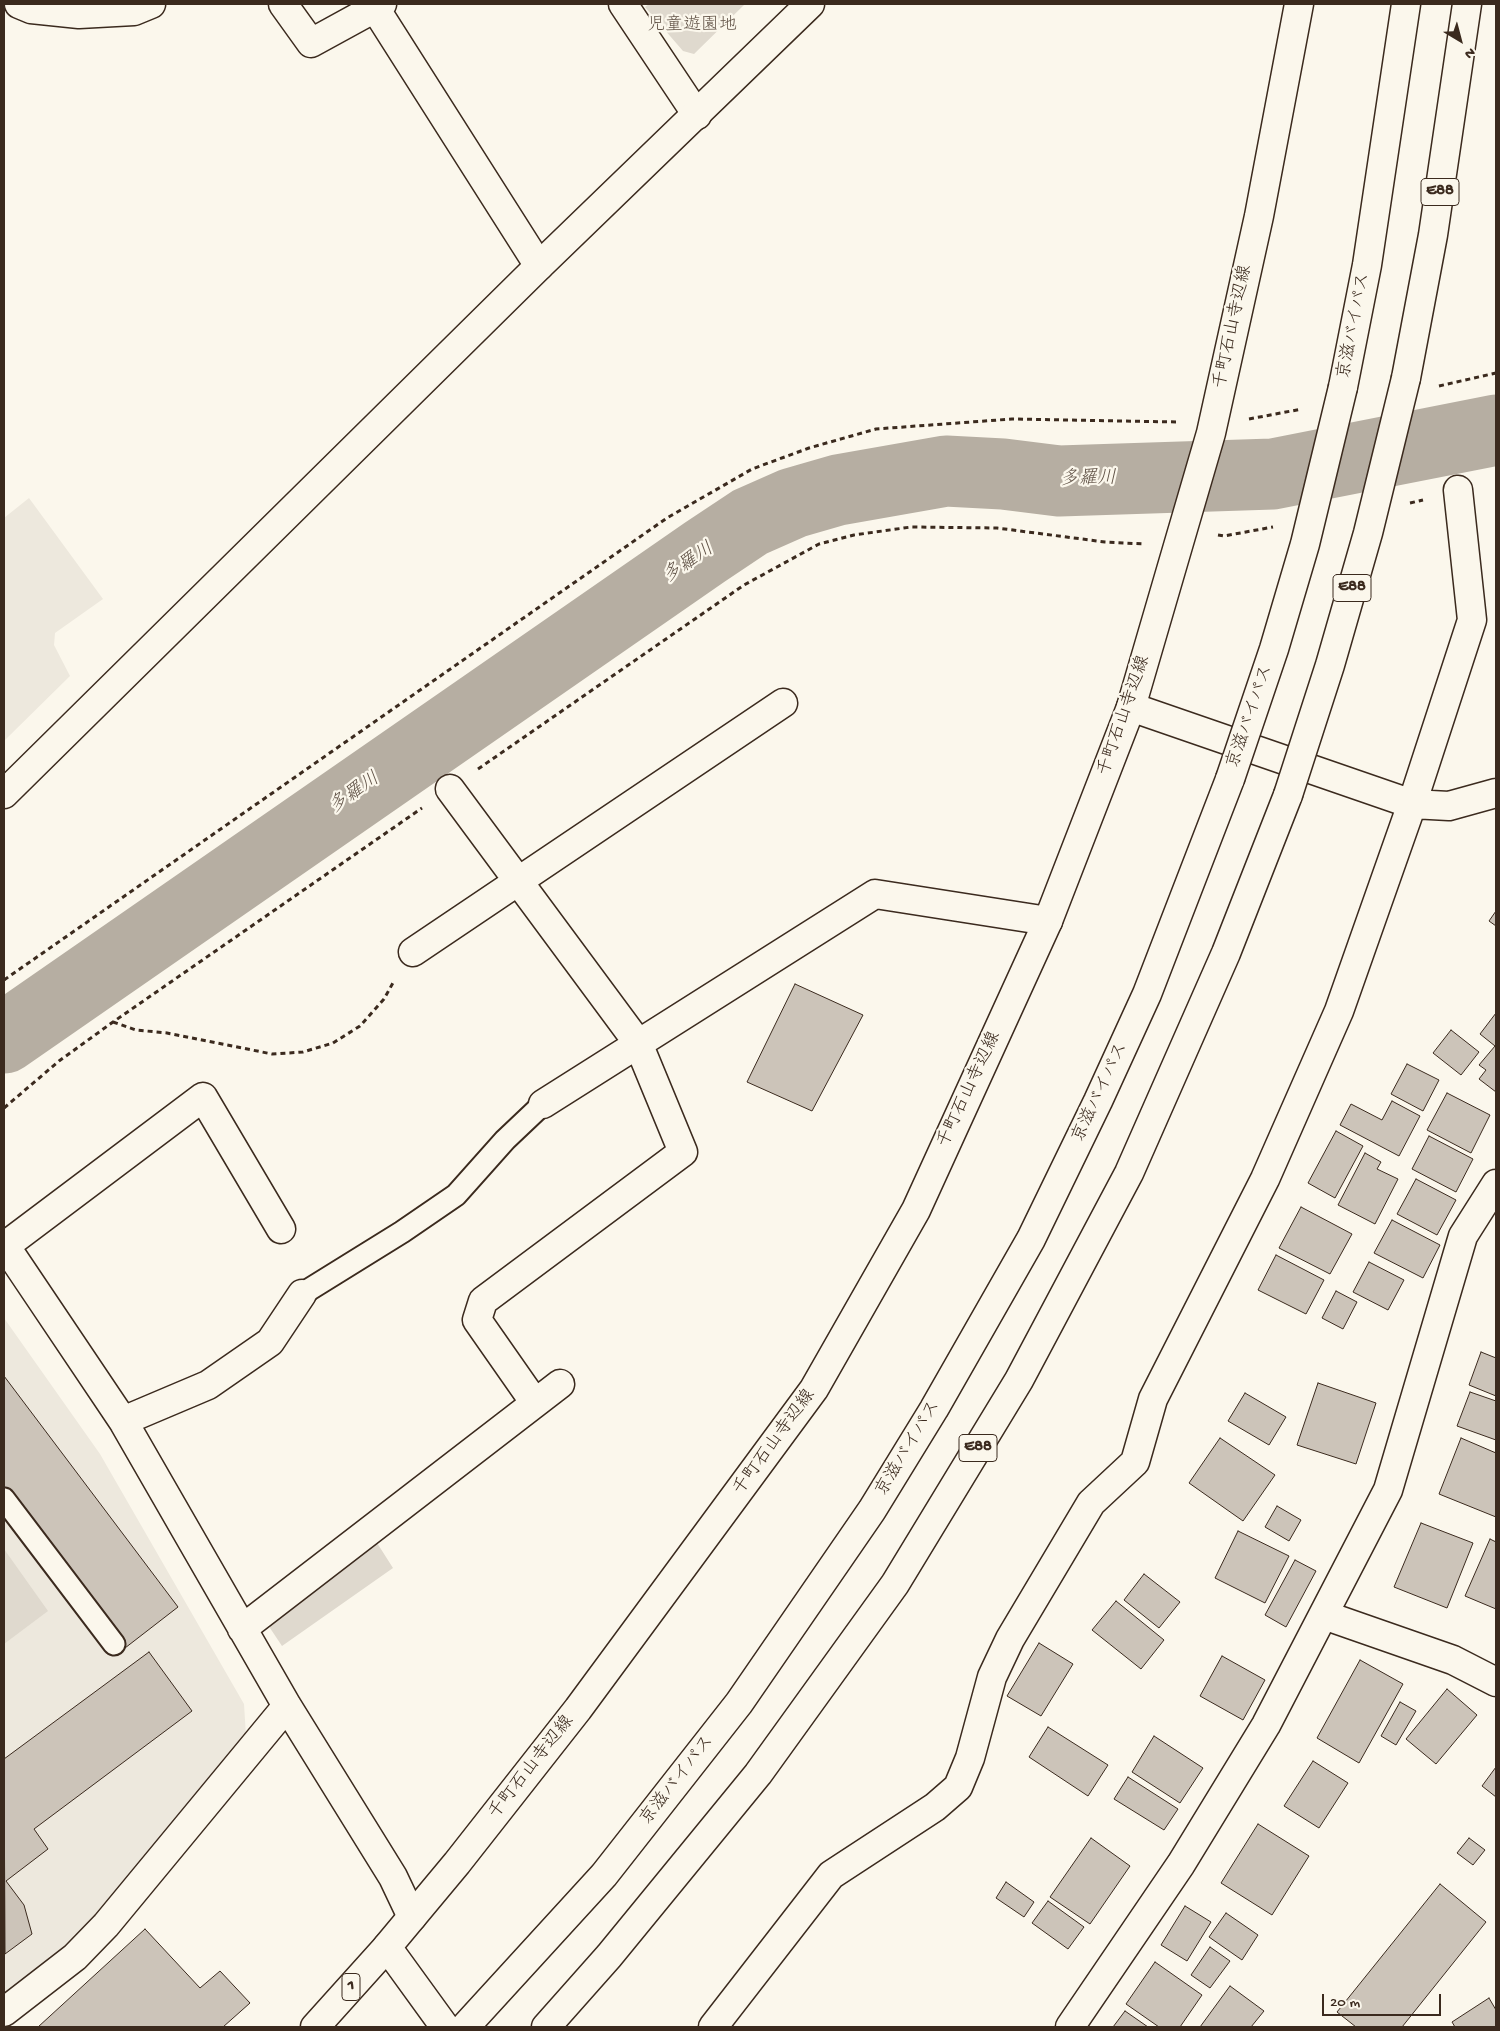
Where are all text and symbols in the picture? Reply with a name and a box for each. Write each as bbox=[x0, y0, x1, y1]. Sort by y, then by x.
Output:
park label: 児童遊園地 bbox=[647, 15, 737, 37]
north arrow bbox=[1435, 15, 1485, 65]
text: N bbox=[1461, 43, 1478, 62]
road number: E88 bbox=[1421, 178, 1459, 206]
street label: 千町石山寺辺線 bbox=[1210, 263, 1258, 391]
street label: 京滋バイパス bbox=[1334, 271, 1376, 381]
water label: 多羅川 bbox=[1059, 468, 1117, 492]
water label: 多羅川 bbox=[659, 539, 719, 589]
road number: E88 bbox=[1333, 574, 1371, 602]
street label: 千町石山寺辺線 bbox=[1094, 653, 1156, 779]
street label: 京滋バイパス bbox=[1223, 662, 1279, 772]
water label: 多羅川 bbox=[325, 768, 385, 820]
street label: 千町石山寺辺線 bbox=[934, 1028, 1006, 1152]
street label: 京滋バイパス bbox=[1068, 1039, 1134, 1147]
street label: 千町石山寺辺線 bbox=[729, 1386, 821, 1500]
street label: 京滋バイパス bbox=[872, 1397, 946, 1501]
road number: E88 bbox=[959, 1435, 997, 1462]
street label: 千町石山寺辺線 bbox=[485, 1712, 579, 1824]
street label: 京滋バイパス bbox=[636, 1732, 720, 1830]
road number: 1 bbox=[342, 1974, 360, 2000]
scale bar bbox=[1325, 1984, 1444, 2016]
text: 20 m bbox=[1330, 1994, 1360, 2012]

